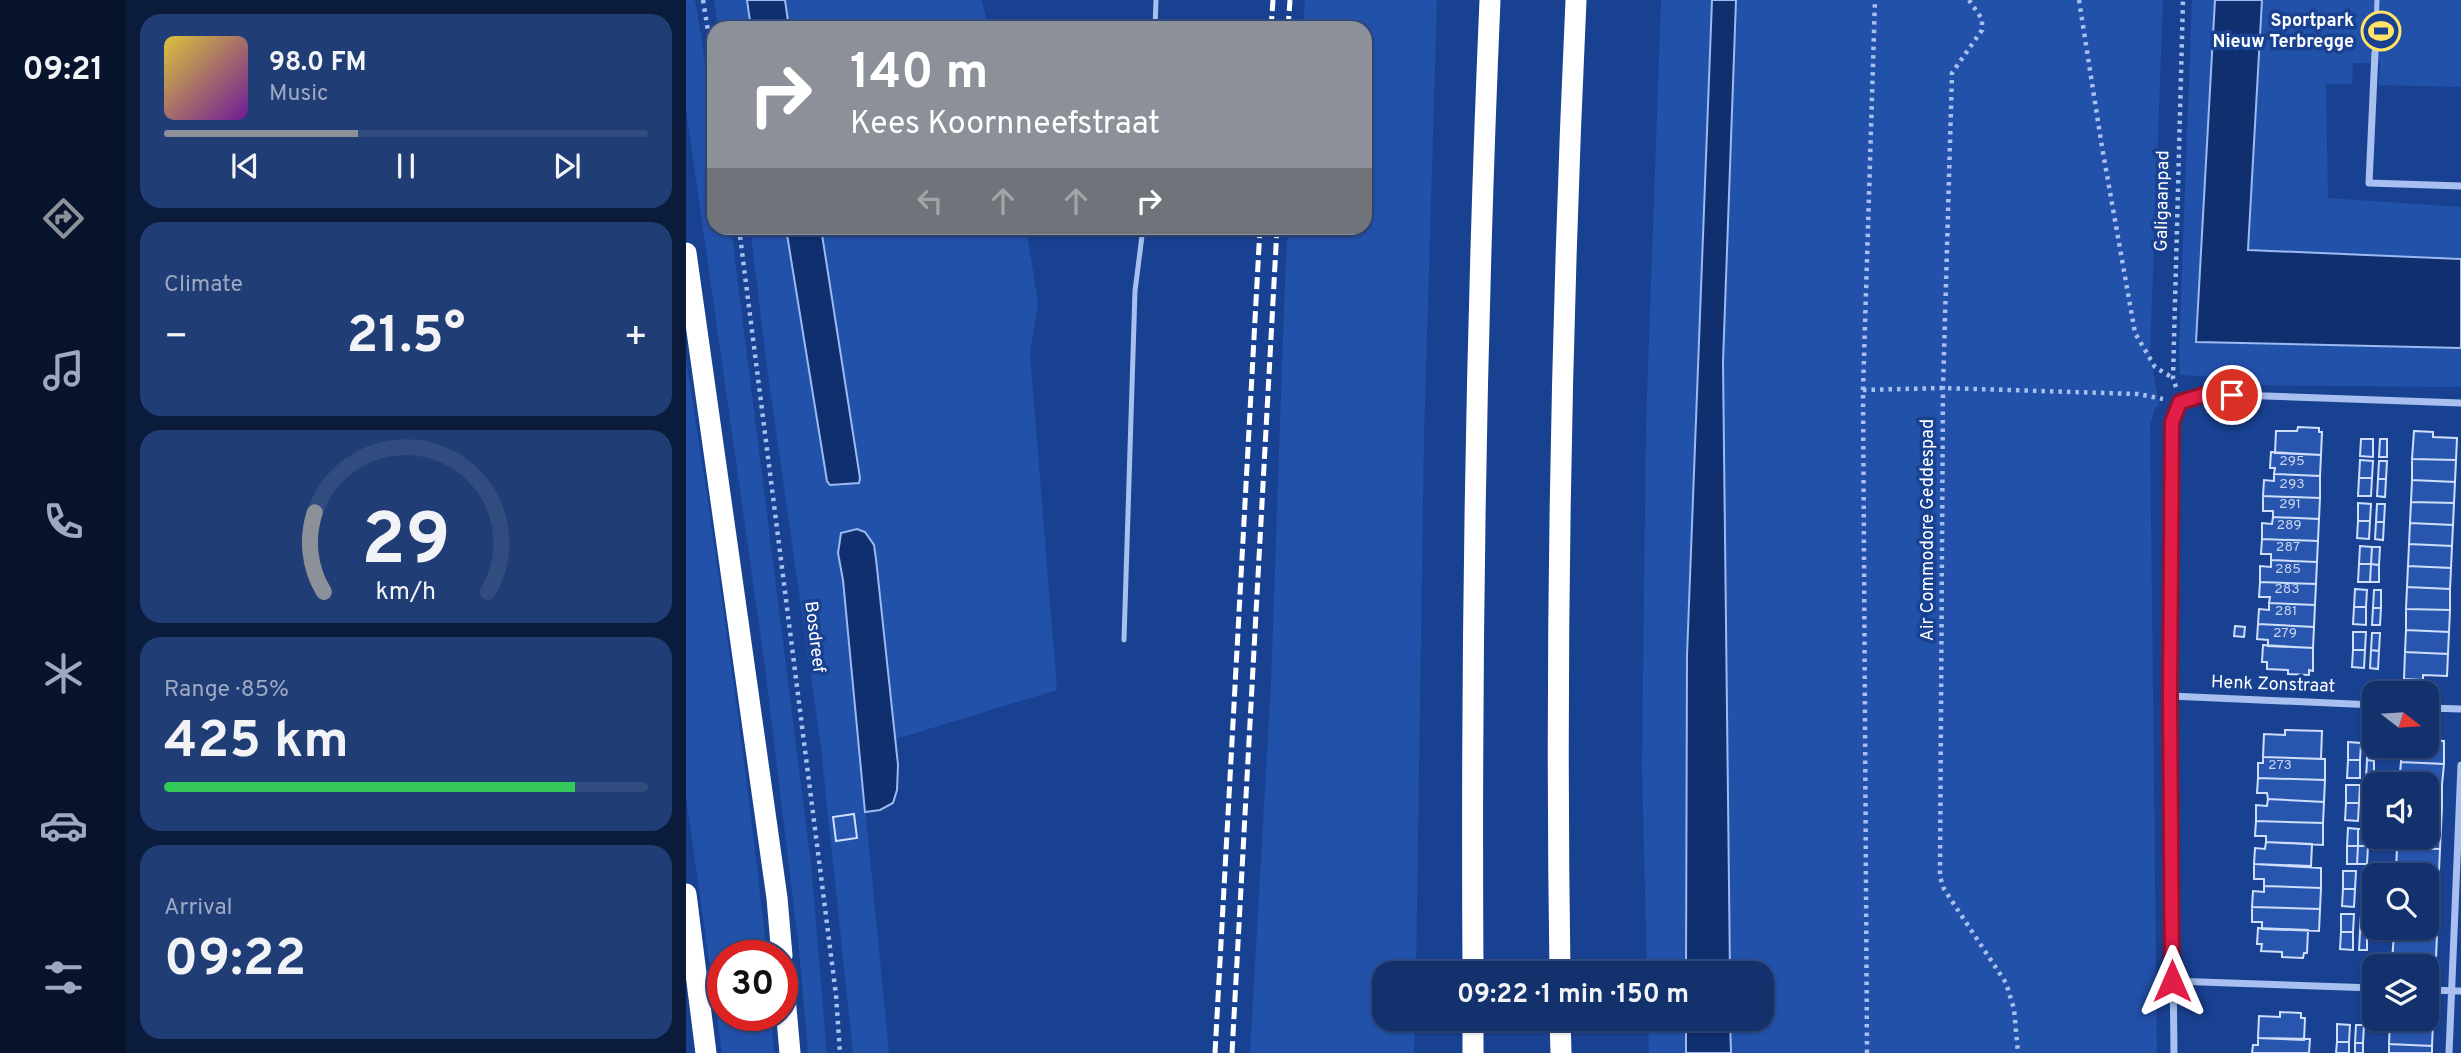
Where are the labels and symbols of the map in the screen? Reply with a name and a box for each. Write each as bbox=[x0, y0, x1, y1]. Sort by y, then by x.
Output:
place label: Sportpark Nieuw Terbregge bbox=[2212, 10, 2354, 54]
sports icon: Sportpark Nieuw Terbregge bbox=[2360, 10, 2402, 52]
street label: Galigaanpad bbox=[2151, 150, 2175, 252]
pin bbox=[2202, 365, 2262, 425]
street label: Air Commodore Geddespad bbox=[1917, 419, 1940, 641]
house number: 295 bbox=[2279, 453, 2305, 470]
house number: 293 bbox=[2279, 476, 2305, 493]
house number: 291 bbox=[2279, 496, 2301, 513]
house number: 289 bbox=[2276, 517, 2302, 534]
house number: 287 bbox=[2276, 539, 2300, 556]
house number: 285 bbox=[2275, 561, 2301, 578]
house number: 283 bbox=[2274, 581, 2300, 598]
street label: Bosdreef bbox=[798, 600, 830, 674]
house number: 281 bbox=[2275, 603, 2297, 620]
house number: 279 bbox=[2273, 625, 2297, 642]
street label: Henk Zonstraat bbox=[2210, 671, 2336, 699]
north arrow bbox=[2362, 681, 2440, 758]
house number: 273 bbox=[2268, 757, 2292, 774]
speed limit sign: 30 bbox=[707, 940, 798, 1031]
position arrow bbox=[2135, 944, 2209, 1018]

